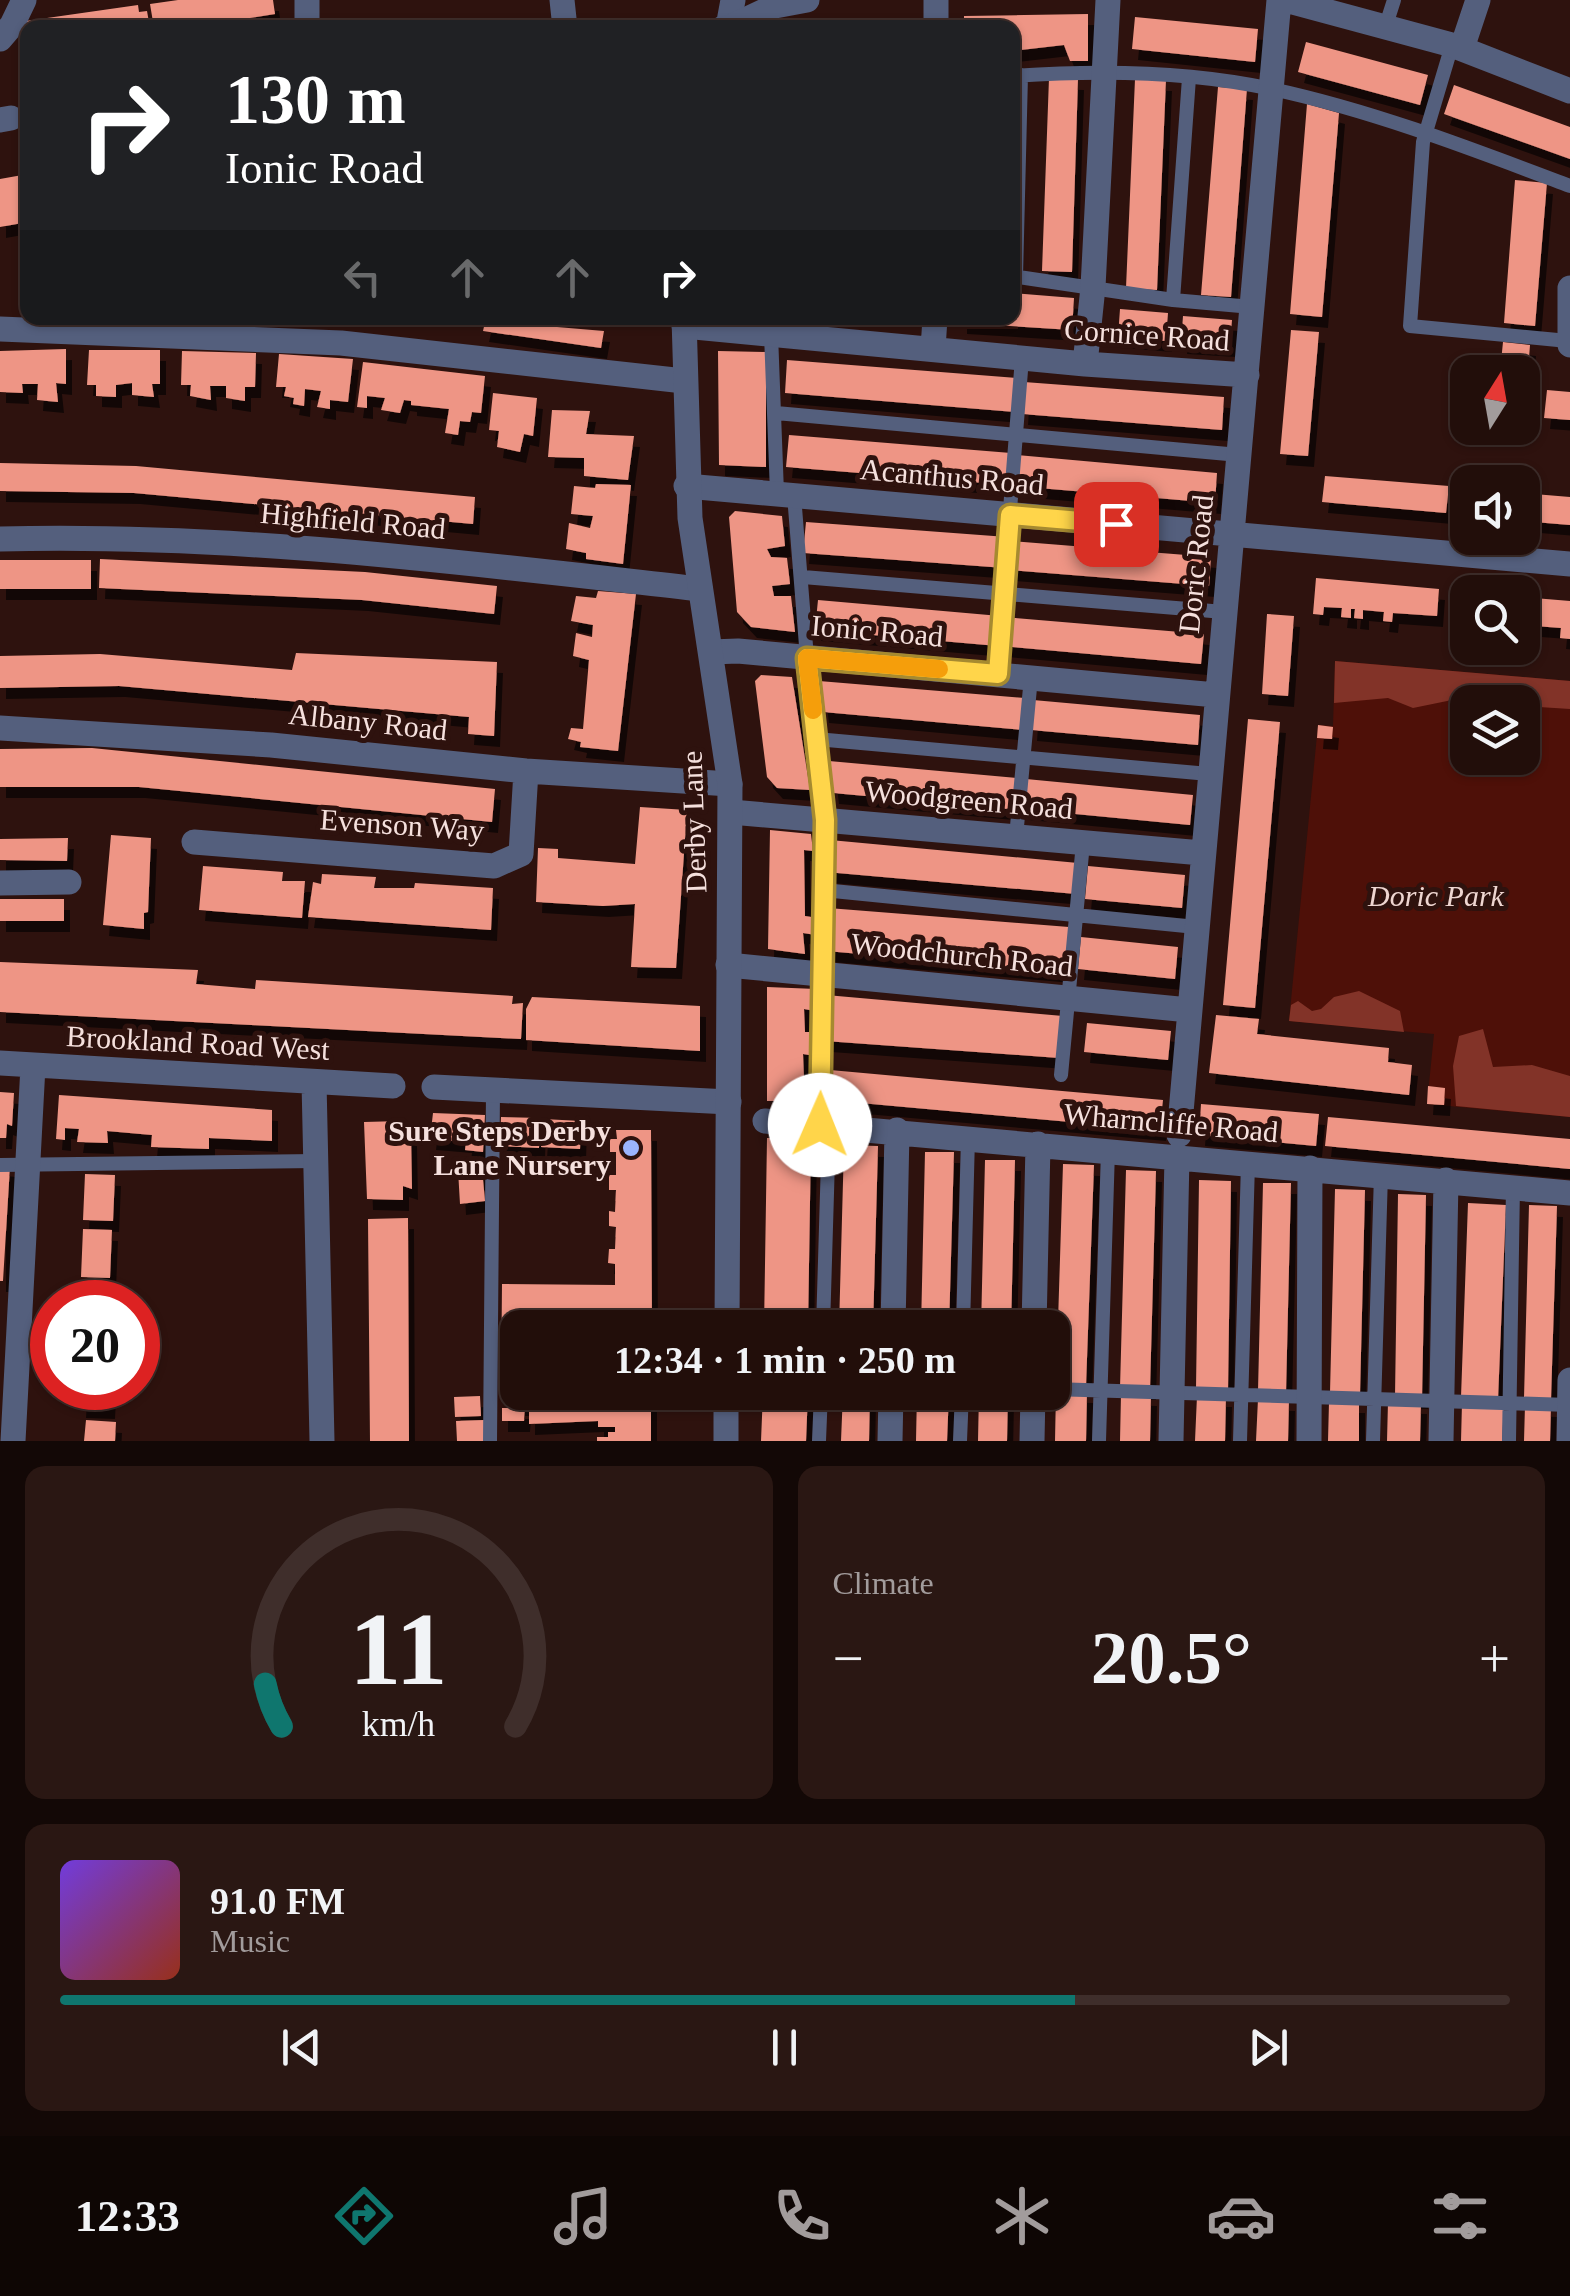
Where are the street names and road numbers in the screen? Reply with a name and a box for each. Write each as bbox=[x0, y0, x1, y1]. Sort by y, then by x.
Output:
street label: Cornice Road bbox=[1063, 312, 1231, 357]
street label: Acanthus Road bbox=[859, 452, 1045, 501]
street label: Doric Road bbox=[1172, 493, 1219, 635]
street label: Highfield Road bbox=[259, 496, 447, 545]
street label: Ionic Road bbox=[810, 608, 944, 653]
street label: Albany Road bbox=[287, 697, 449, 746]
street label: Derby Lane bbox=[675, 750, 712, 894]
street label: Woodgreen Road bbox=[864, 774, 1074, 825]
street label: Evenson Way bbox=[319, 802, 485, 847]
street label: Woodchurch Road bbox=[849, 926, 1075, 983]
street label: Brookland Road West bbox=[66, 1019, 331, 1066]
street label: Wharncliffe Road bbox=[1062, 1097, 1280, 1148]

